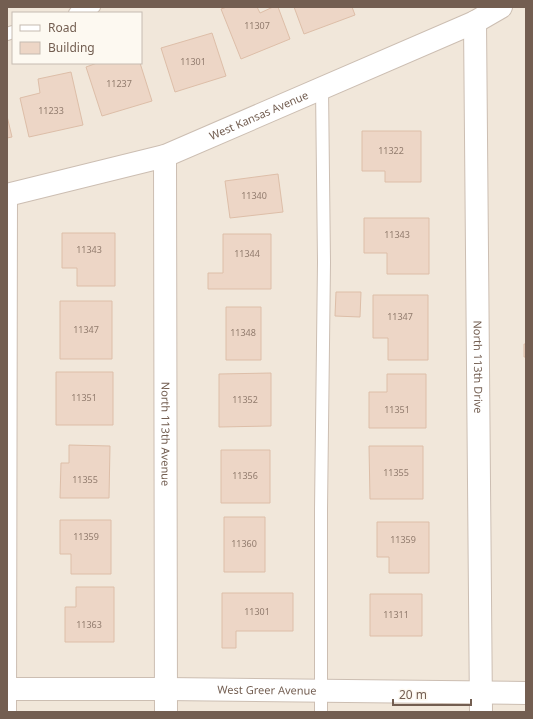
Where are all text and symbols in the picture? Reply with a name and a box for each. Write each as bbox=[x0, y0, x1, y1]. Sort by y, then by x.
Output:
legend bbox=[12, 12, 142, 64]
text: Road bbox=[48, 19, 77, 36]
house number: 11307 bbox=[244, 19, 270, 32]
text: Building bbox=[48, 39, 95, 56]
house number: 11301 bbox=[180, 55, 206, 68]
house number: 11237 bbox=[106, 77, 132, 90]
street label: West Kansas Avenue bbox=[207, 87, 311, 143]
house number: 11233 bbox=[38, 104, 64, 117]
house number: 11322 bbox=[378, 144, 404, 157]
house number: 11340 bbox=[241, 189, 267, 202]
house number: 11343 bbox=[384, 228, 410, 241]
house number: 11343 bbox=[76, 243, 102, 256]
house number: 11344 bbox=[234, 247, 260, 260]
house number: 11347 bbox=[387, 310, 413, 323]
street label: North 113th Drive bbox=[471, 320, 486, 414]
house number: 11347 bbox=[73, 323, 99, 336]
house number: 11348 bbox=[230, 326, 256, 339]
street label: North 113th Avenue bbox=[158, 382, 174, 486]
house number: 11351 bbox=[71, 391, 97, 404]
house number: 11352 bbox=[232, 393, 258, 406]
house number: 11351 bbox=[384, 403, 410, 416]
house number: 11355 bbox=[383, 466, 409, 479]
house number: 11356 bbox=[232, 469, 258, 482]
house number: 11355 bbox=[72, 473, 98, 486]
house number: 11359 bbox=[73, 530, 99, 543]
house number: 11359 bbox=[390, 533, 416, 546]
house number: 11360 bbox=[231, 537, 257, 550]
house number: 11301 bbox=[244, 605, 270, 618]
house number: 11311 bbox=[383, 608, 409, 621]
house number: 11363 bbox=[76, 618, 102, 631]
scale bar bbox=[393, 681, 471, 707]
street label: West Greer Avenue bbox=[217, 682, 317, 698]
text: 20 m bbox=[399, 686, 427, 703]

